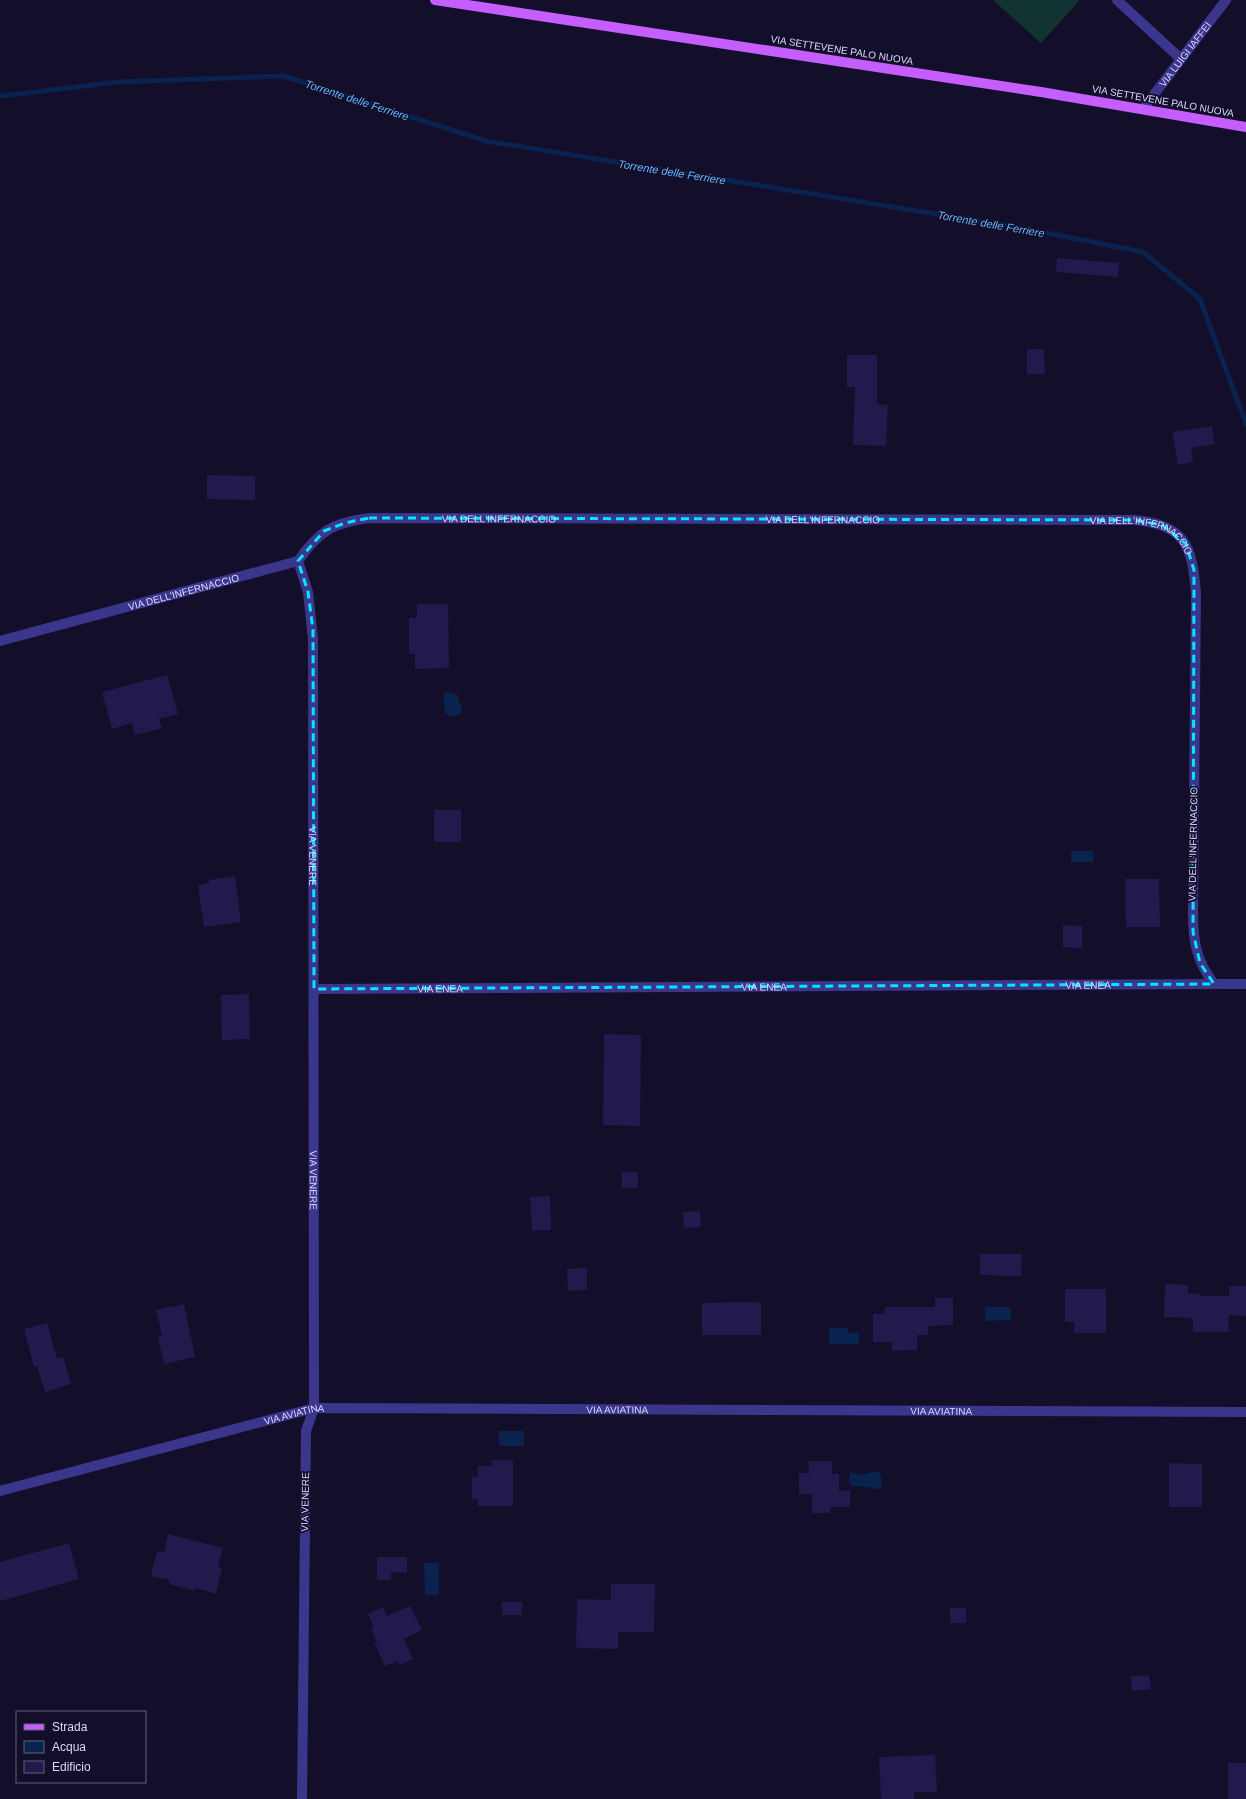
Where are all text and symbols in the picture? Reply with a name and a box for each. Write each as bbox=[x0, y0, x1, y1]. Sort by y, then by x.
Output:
street label: VIA LUIGI IAFFEI bbox=[1157, 20, 1213, 89]
street label: VIA SETTEVENE PALO NUOVA bbox=[770, 33, 914, 67]
water label: Torrente delle Ferriere bbox=[304, 78, 410, 122]
street label: VIA SETTEVENE PALO NUOVA bbox=[1091, 83, 1235, 119]
water label: Torrente delle Ferriere bbox=[618, 158, 726, 186]
water label: Torrente delle Ferriere bbox=[937, 209, 1045, 239]
street label: VIA DELL'INFERNACCIO bbox=[442, 513, 556, 524]
street label: VIA DELL'INFERNACCIO bbox=[766, 514, 880, 525]
street label: VIA DELL'INFERNACCIO bbox=[1090, 514, 1195, 556]
street label: VIA DELL'INFERNACCIO bbox=[127, 572, 240, 612]
street label: VIA DELL'INFERNACCIO bbox=[1187, 787, 1199, 901]
street label: VIA VENERE bbox=[308, 826, 319, 886]
street label: VIA ENEA bbox=[1065, 979, 1111, 990]
street label: VIA ENEA bbox=[741, 981, 787, 992]
street label: VIA ENEA bbox=[417, 983, 463, 994]
street label: VIA VENERE bbox=[308, 1150, 319, 1210]
street label: VIA AVIATINA bbox=[263, 1402, 325, 1427]
street label: VIA AVIATINA bbox=[586, 1404, 649, 1415]
street label: VIA AVIATINA bbox=[910, 1405, 973, 1416]
street label: VIA VENERE bbox=[299, 1472, 311, 1532]
legend bbox=[16, 1711, 146, 1783]
text: Strada bbox=[52, 1720, 88, 1734]
text: Acqua bbox=[52, 1740, 86, 1754]
text: Edificio bbox=[52, 1760, 91, 1774]

